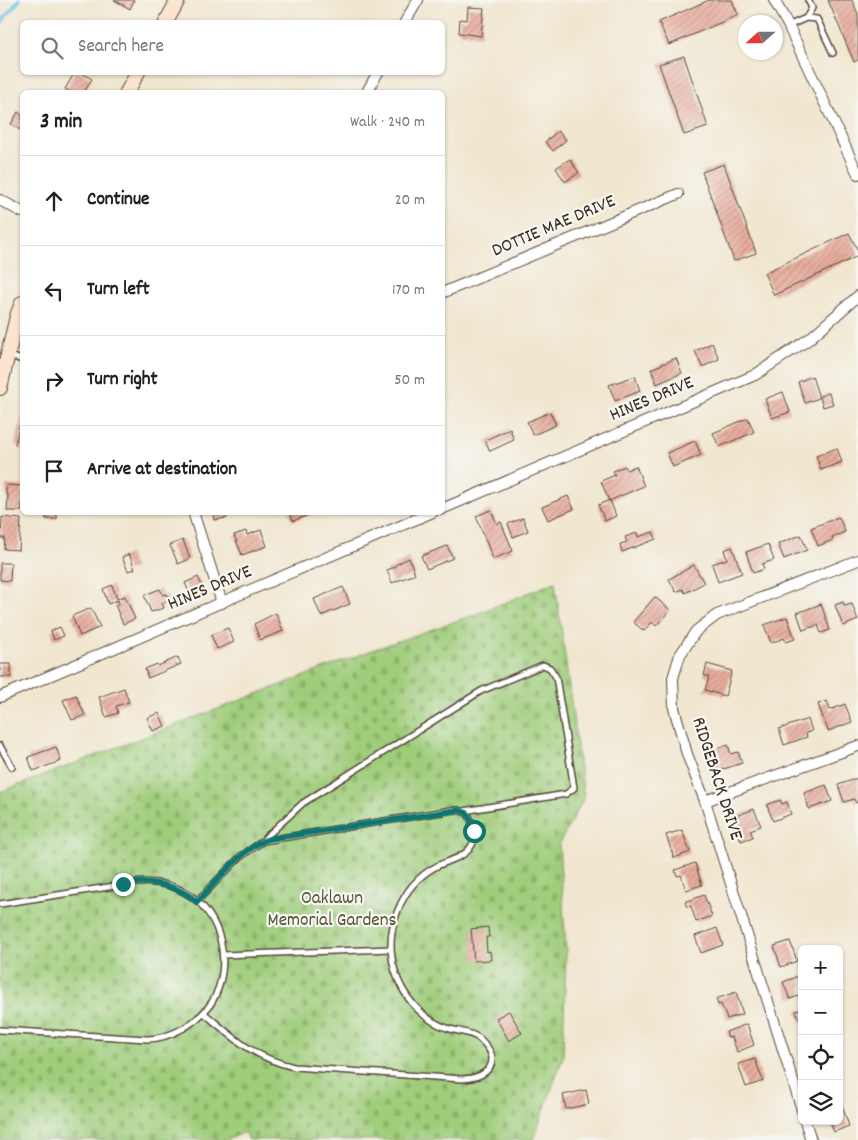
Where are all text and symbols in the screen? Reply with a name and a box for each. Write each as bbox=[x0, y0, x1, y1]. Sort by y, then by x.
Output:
north arrow bbox=[738, 15, 783, 60]
search box bbox=[20, 20, 445, 75]
icon: search bbox=[38, 34, 66, 62]
text: Search here bbox=[78, 34, 164, 61]
text: 3 min bbox=[40, 108, 82, 138]
text: Walk · 240 m bbox=[350, 111, 425, 134]
icon: ahead bbox=[40, 187, 68, 215]
text: Continue bbox=[87, 187, 149, 214]
text: 20 m bbox=[395, 189, 425, 212]
street label: DOTTIE MAE DRIVE bbox=[488, 189, 620, 265]
icon: left bbox=[40, 277, 68, 305]
text: Turn left bbox=[87, 277, 150, 304]
text: 170 m bbox=[392, 279, 425, 302]
icon: right bbox=[40, 367, 68, 395]
text: Turn right bbox=[87, 367, 158, 394]
text: 50 m bbox=[394, 369, 425, 392]
street label: HINES DRIVE bbox=[606, 370, 699, 430]
icon: arrive bbox=[40, 457, 68, 485]
text: Arrive at destination bbox=[87, 457, 237, 484]
street label: HINES DRIVE bbox=[164, 559, 257, 619]
street label: RIDGEBACK DRIVE bbox=[683, 714, 749, 844]
route start bbox=[463, 820, 486, 843]
route end bbox=[112, 873, 135, 896]
park label: Oaklawn Memorial Gardens bbox=[268, 886, 396, 935]
map controls bbox=[798, 945, 843, 1125]
button: + bbox=[798, 945, 843, 990]
button: − bbox=[798, 990, 843, 1035]
button: locate bbox=[798, 1035, 843, 1080]
button: layers bbox=[798, 1080, 843, 1125]

